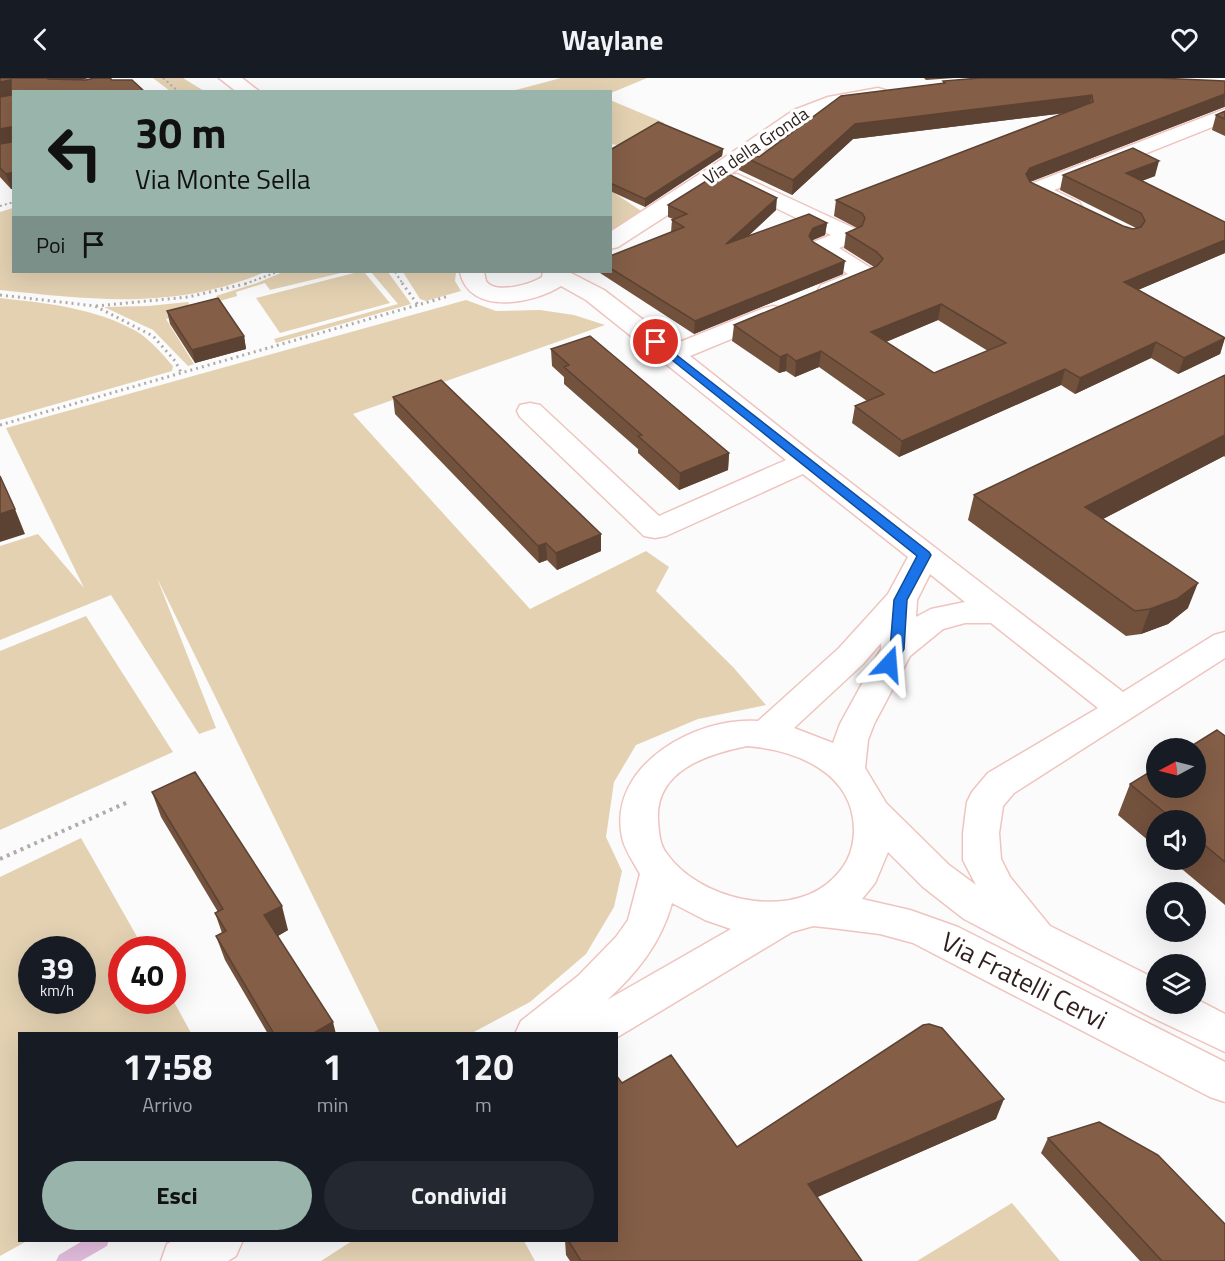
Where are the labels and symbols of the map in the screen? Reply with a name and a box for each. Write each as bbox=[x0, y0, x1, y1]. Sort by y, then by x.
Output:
street label: Via della Gronda bbox=[698, 100, 814, 191]
pin bbox=[630, 316, 681, 367]
position arrow bbox=[857, 632, 921, 696]
north arrow bbox=[1146, 738, 1206, 798]
street label: Via Fratelli Cervi bbox=[935, 920, 1115, 1039]
speed limit sign: 40 bbox=[108, 936, 186, 1014]

